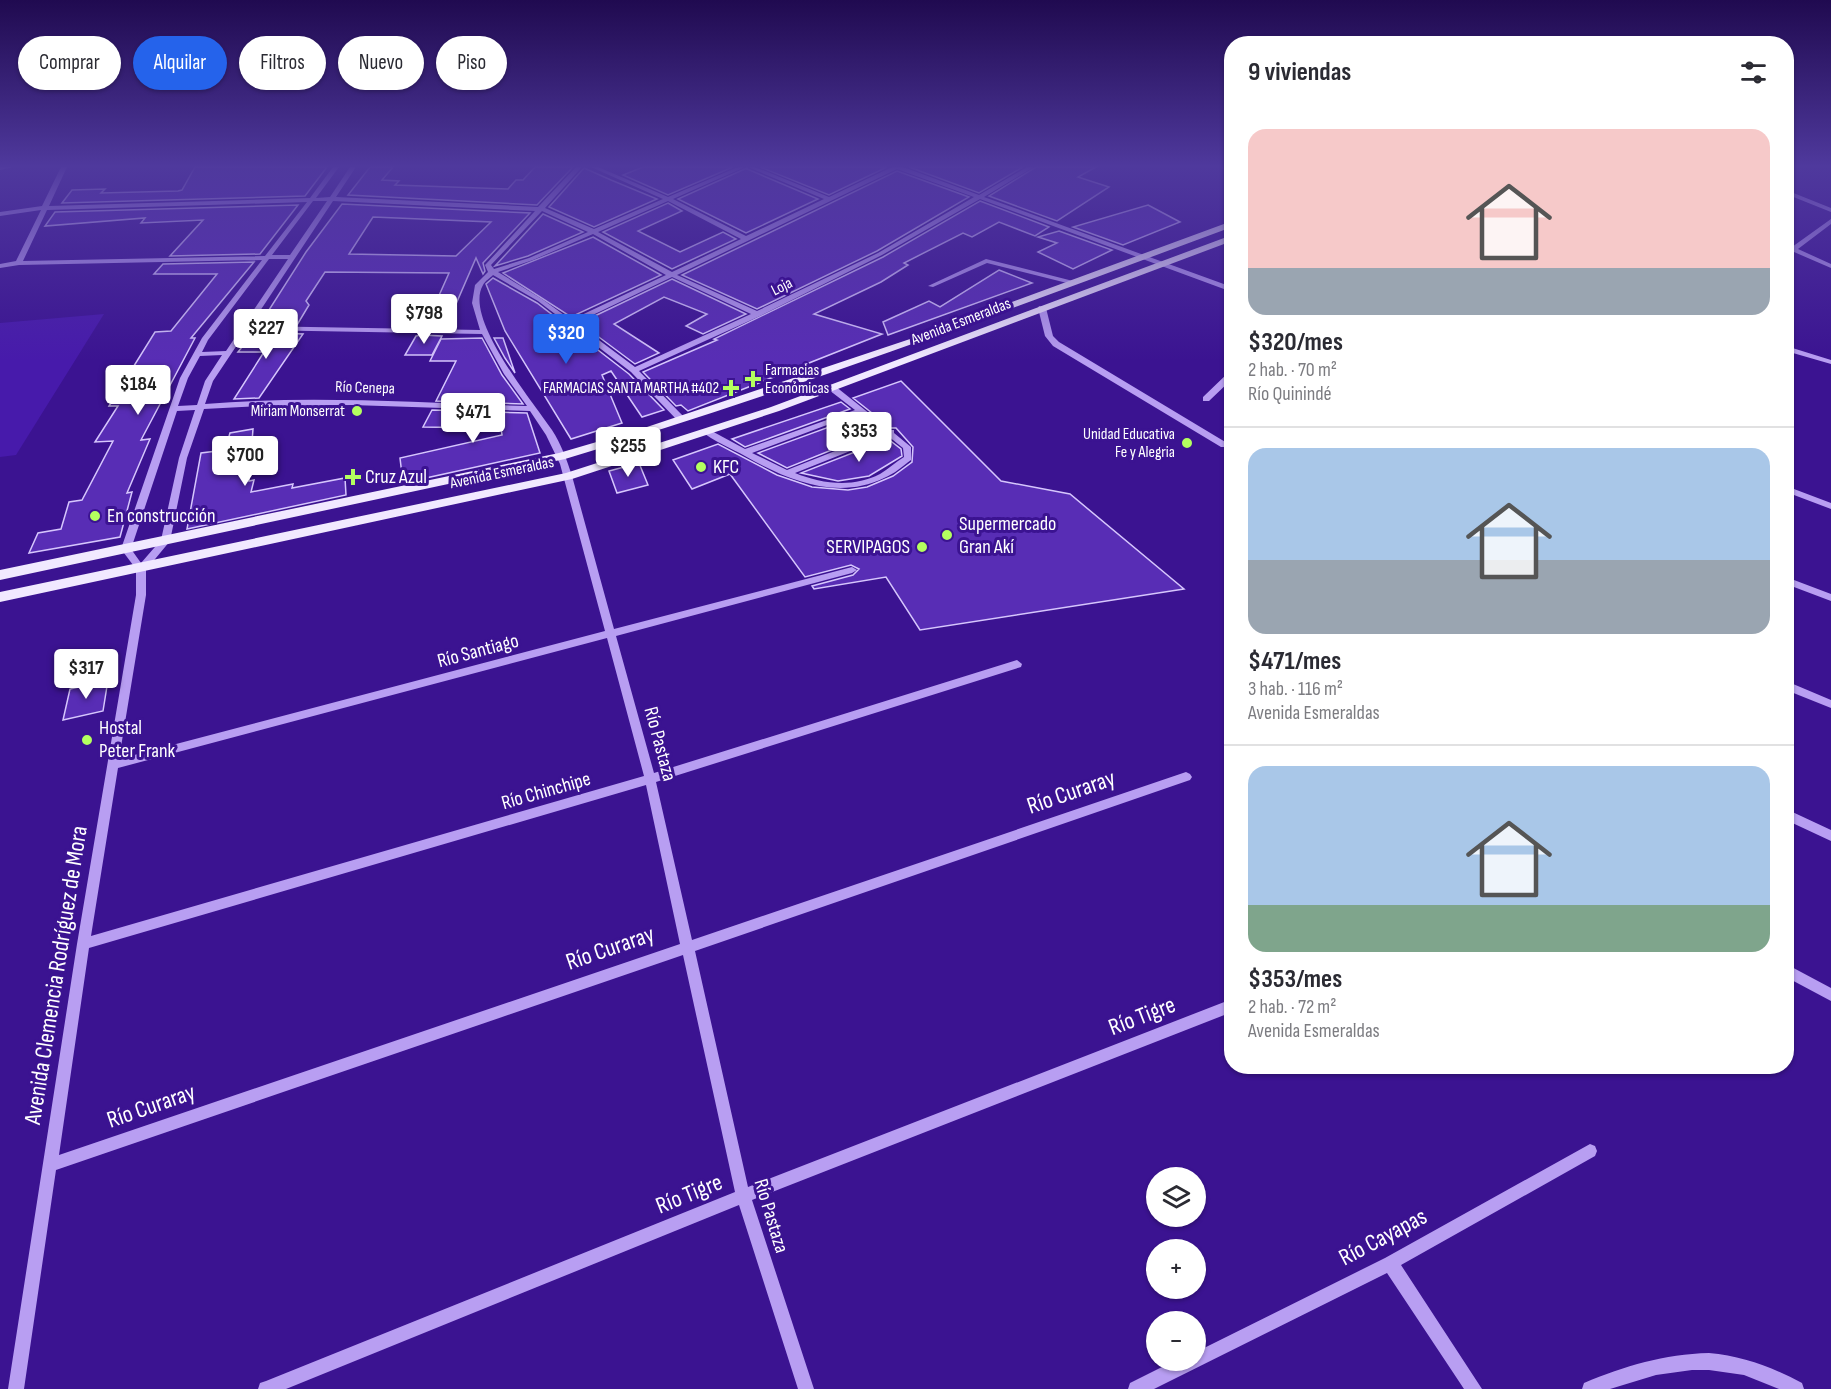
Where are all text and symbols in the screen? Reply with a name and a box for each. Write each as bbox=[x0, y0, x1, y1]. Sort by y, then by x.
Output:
chip: Comprar bbox=[18, 36, 121, 90]
chip: Alquilar bbox=[133, 36, 227, 90]
chip: Filtros bbox=[239, 36, 326, 90]
chip: Nuevo bbox=[338, 36, 424, 90]
chip: Piso bbox=[436, 36, 507, 90]
icon: filters bbox=[1737, 56, 1770, 89]
text: 9 viviendas bbox=[1248, 57, 1351, 88]
icon: home bbox=[1455, 168, 1563, 276]
street label: Loja bbox=[768, 274, 796, 300]
pin: $798 bbox=[388, 294, 460, 345]
street label: Avenida Esmeraldas bbox=[907, 294, 1014, 350]
text: $798 bbox=[405, 301, 443, 325]
pin: $227 bbox=[230, 309, 302, 360]
pin: $320 bbox=[530, 314, 602, 365]
text: $227 bbox=[248, 316, 284, 340]
text: $320 bbox=[547, 321, 585, 345]
text: $320/mes bbox=[1248, 327, 1343, 358]
text: 2 hab. · 70 m² bbox=[1248, 358, 1337, 382]
place label: Farmacias Económicas bbox=[765, 361, 830, 398]
pin: $184 bbox=[102, 365, 174, 416]
text: $184 bbox=[119, 372, 157, 396]
marker: Farmacias Económicas bbox=[746, 372, 760, 386]
street label: Río Cenepa bbox=[335, 377, 395, 399]
place label: FARMACIAS SANTA MARTHA #402 bbox=[543, 379, 719, 398]
marker: FARMACIAS SANTA MARTHA #402 bbox=[724, 381, 738, 395]
text: Río Quinindé bbox=[1248, 382, 1332, 406]
pin: $471 bbox=[437, 393, 509, 444]
text: $471 bbox=[455, 400, 491, 424]
place label: Miriam Monserrat bbox=[251, 402, 345, 421]
marker: Miriam Monserrat bbox=[350, 404, 364, 418]
pin: $353 bbox=[823, 412, 895, 463]
text: $353 bbox=[841, 419, 877, 443]
place label: Unidad Educativa Fe y Alegria bbox=[1083, 425, 1175, 462]
pin: $255 bbox=[592, 427, 664, 478]
text: $255 bbox=[610, 434, 646, 458]
pin: $700 bbox=[209, 436, 281, 487]
marker: Unidad Educativa Fe y Alegria bbox=[1180, 436, 1194, 450]
text: $700 bbox=[226, 443, 264, 467]
street label: Avenida Esmeraldas bbox=[447, 453, 556, 493]
place label: KFC bbox=[713, 455, 739, 479]
marker: KFC bbox=[694, 460, 708, 474]
place label: Cruz Azul bbox=[365, 465, 427, 489]
marker: Cruz Azul bbox=[346, 470, 360, 484]
icon: home bbox=[1455, 487, 1563, 595]
place label: En construcción bbox=[107, 504, 216, 528]
marker: En construcción bbox=[88, 509, 102, 523]
place label: Supermercado Gran Akí bbox=[959, 512, 1056, 559]
marker: Supermercado Gran Akí bbox=[940, 528, 954, 542]
place label: SERVIPAGOS bbox=[826, 535, 910, 559]
marker: SERVIPAGOS bbox=[915, 540, 929, 554]
street label: Río Santiago bbox=[435, 629, 521, 673]
text: $471/mes bbox=[1248, 646, 1341, 677]
pin: $317 bbox=[50, 649, 122, 700]
text: $317 bbox=[68, 656, 104, 680]
text: 3 hab. · 116 m² bbox=[1248, 677, 1343, 701]
text: Avenida Esmeraldas bbox=[1248, 701, 1380, 725]
street label: Río Pastaza bbox=[639, 704, 681, 784]
place label: Hostal Peter Frank bbox=[99, 716, 176, 763]
marker: Hostal Peter Frank bbox=[80, 733, 94, 747]
street label: Río Curaray bbox=[1023, 763, 1119, 821]
street label: Río Chinchipe bbox=[499, 767, 593, 815]
icon: home bbox=[1455, 805, 1563, 913]
street label: Avenida Clemencia Rodríguez de Mora bbox=[18, 824, 94, 1127]
street label: Río Curaray bbox=[562, 919, 658, 977]
text: $353/mes bbox=[1248, 964, 1342, 995]
street label: Río Tigre bbox=[1104, 990, 1180, 1042]
text: 2 hab. · 72 m² bbox=[1248, 995, 1336, 1019]
text: Avenida Esmeraldas bbox=[1248, 1019, 1380, 1043]
street label: Río Curaray bbox=[103, 1077, 199, 1135]
map controls bbox=[1146, 1167, 1206, 1371]
button: layers bbox=[1146, 1167, 1206, 1227]
street label: Río Tigre bbox=[651, 1168, 727, 1220]
street label: Río Pastaza bbox=[748, 1176, 794, 1256]
street label: Río Cayapas bbox=[1334, 1202, 1432, 1272]
button: + bbox=[1146, 1239, 1206, 1299]
button: − bbox=[1146, 1311, 1206, 1371]

